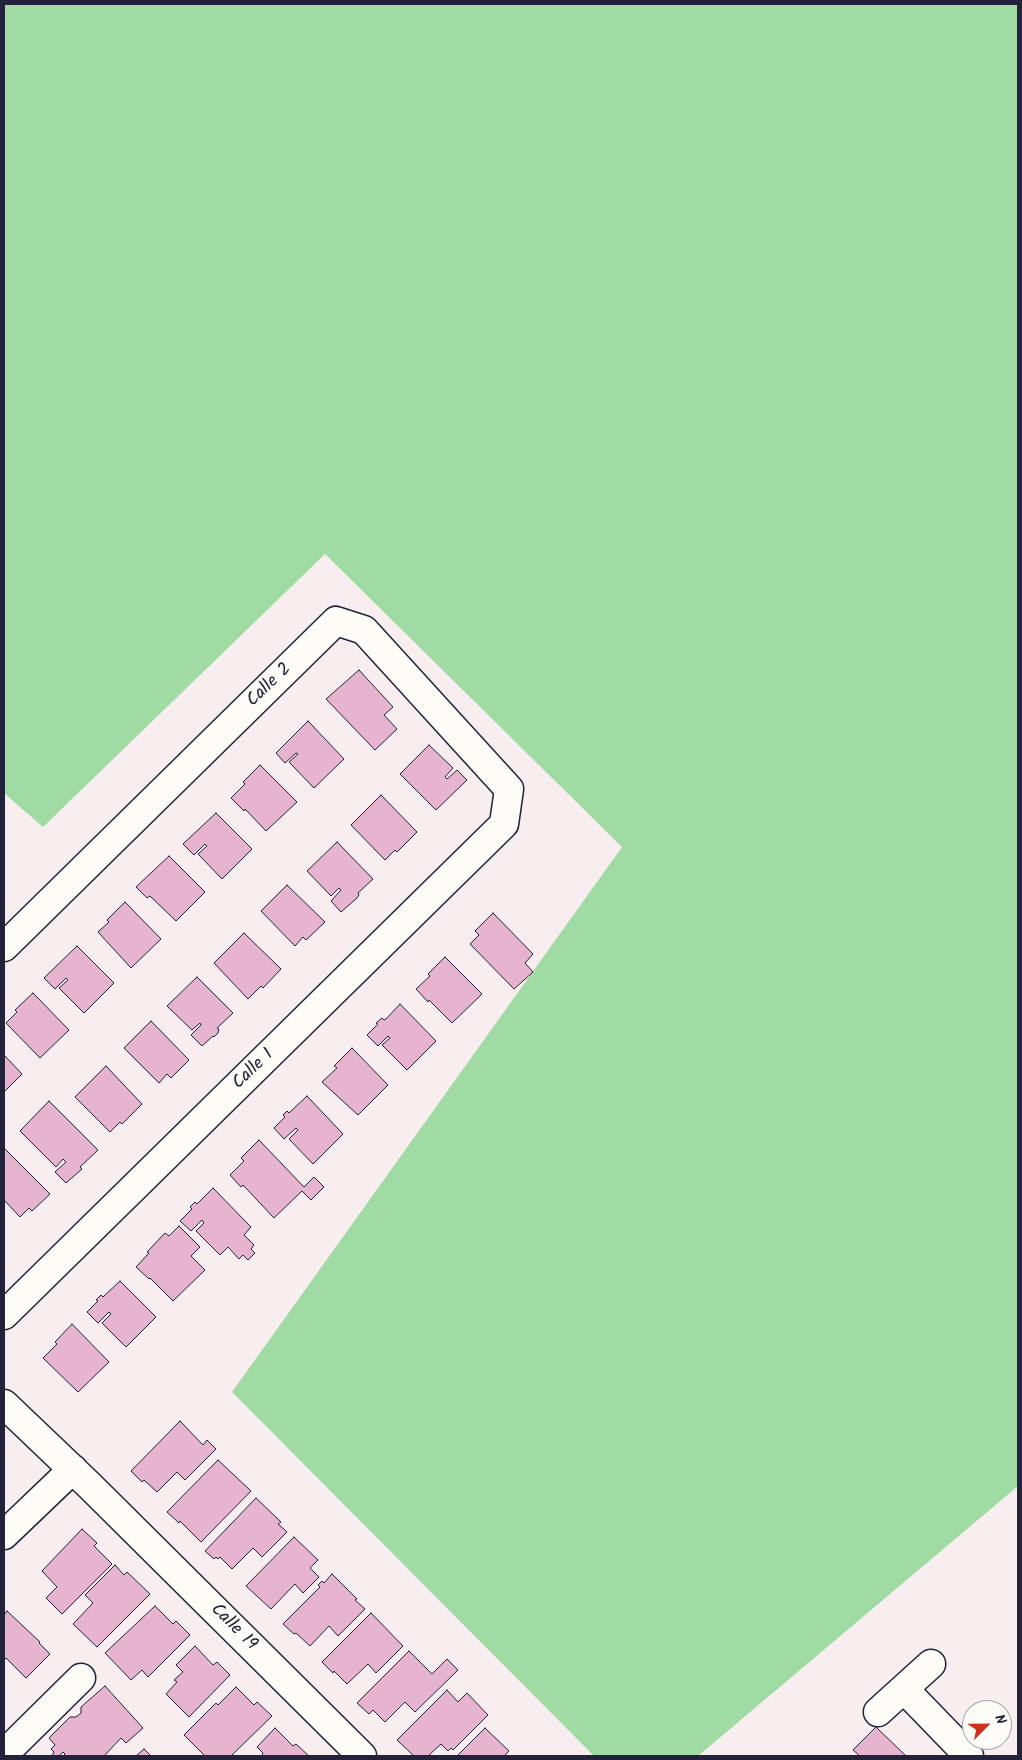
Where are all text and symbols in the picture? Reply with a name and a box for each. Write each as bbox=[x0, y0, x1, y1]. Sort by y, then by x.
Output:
street label: Calle 2 bbox=[243, 660, 297, 712]
street label: Calle 1 bbox=[229, 1045, 279, 1095]
street label: Calle 19 bbox=[205, 1600, 261, 1656]
north arrow bbox=[962, 1700, 1012, 1750]
text: N bbox=[988, 1711, 1012, 1728]

